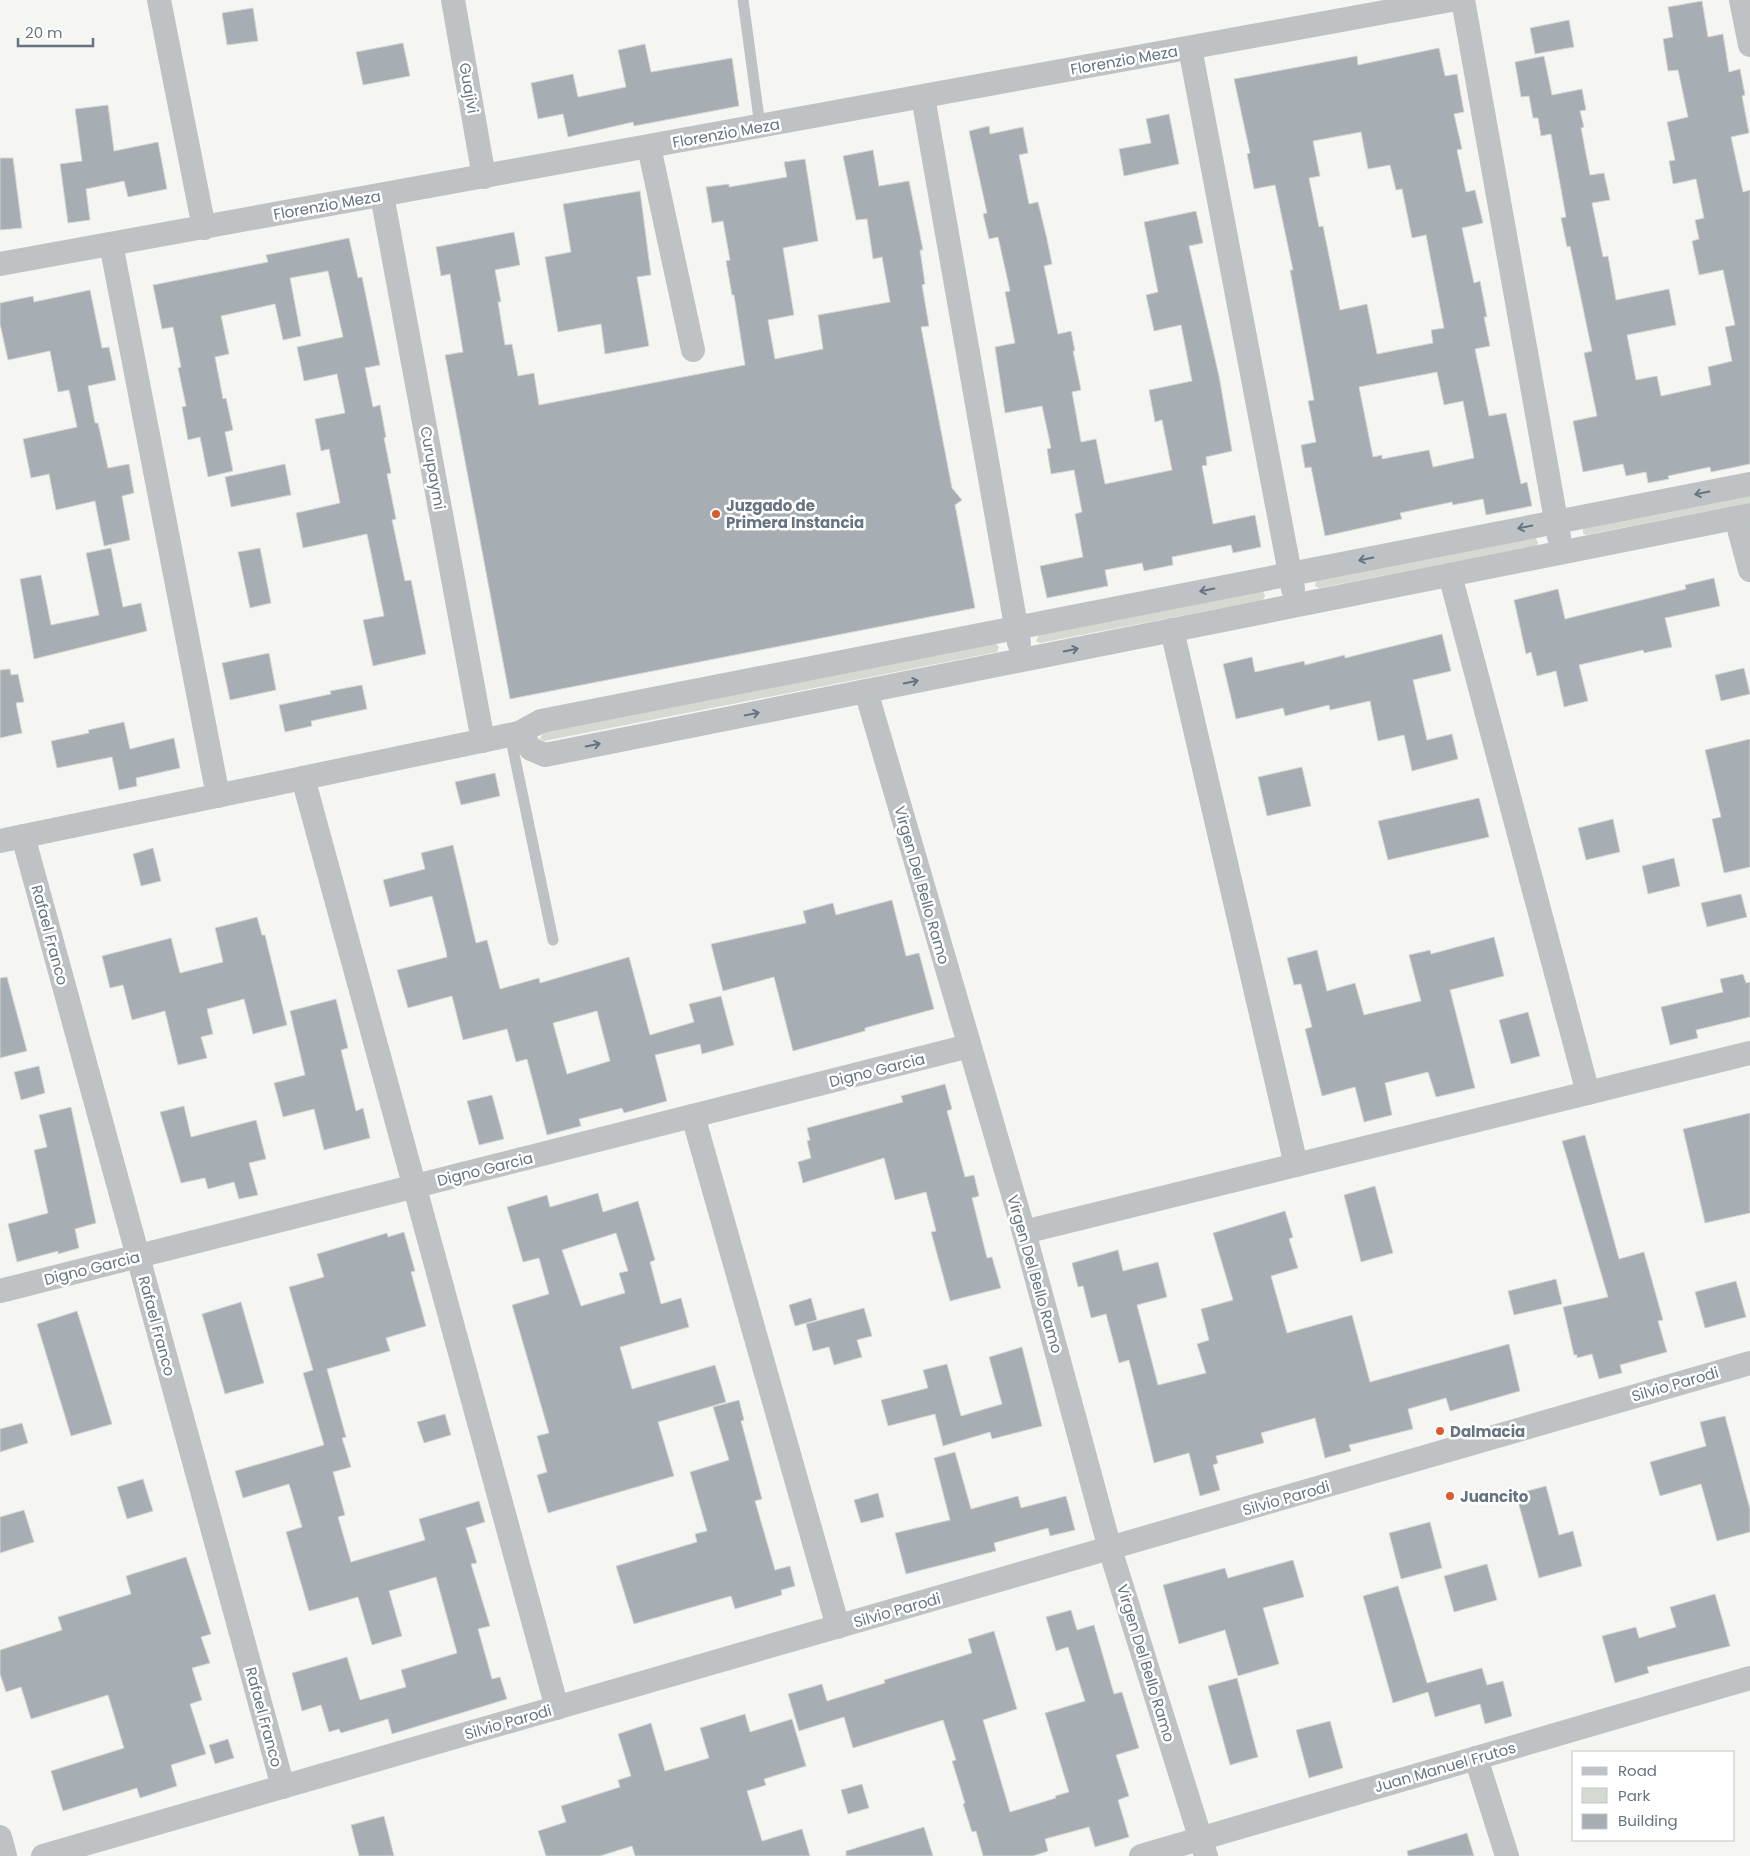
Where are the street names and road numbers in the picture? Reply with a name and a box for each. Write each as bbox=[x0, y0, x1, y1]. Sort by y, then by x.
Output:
street label: Florenzio Meza bbox=[1069, 40, 1179, 80]
street label: Guajivi bbox=[454, 61, 484, 115]
street label: Florenzio Meza bbox=[671, 113, 781, 153]
street label: Florenzio Meza bbox=[272, 185, 382, 225]
street label: Curupaymi bbox=[415, 425, 451, 511]
street label: Virgen Del Bello Ramo bbox=[889, 803, 955, 967]
street label: Rafael Franco bbox=[27, 883, 73, 987]
street label: Digno Garcia bbox=[827, 1048, 927, 1092]
street label: Digno Garcia bbox=[435, 1147, 535, 1191]
street label: Virgen Del Bello Ramo bbox=[1002, 1192, 1068, 1356]
street label: Digno Garcia bbox=[42, 1246, 142, 1290]
street label: Rafael Franco bbox=[134, 1274, 180, 1378]
street label: Silvio Parodi bbox=[1629, 1362, 1721, 1406]
street label: Silvio Parodi bbox=[1240, 1476, 1332, 1520]
street label: Virgen Del Bello Ramo bbox=[1112, 1582, 1180, 1744]
street label: Silvio Parodi bbox=[851, 1588, 943, 1632]
street label: Rafael Franco bbox=[241, 1665, 287, 1769]
street label: Silvio Parodi bbox=[462, 1700, 554, 1744]
street label: Juan Manuel Frutos bbox=[1372, 1737, 1518, 1797]

